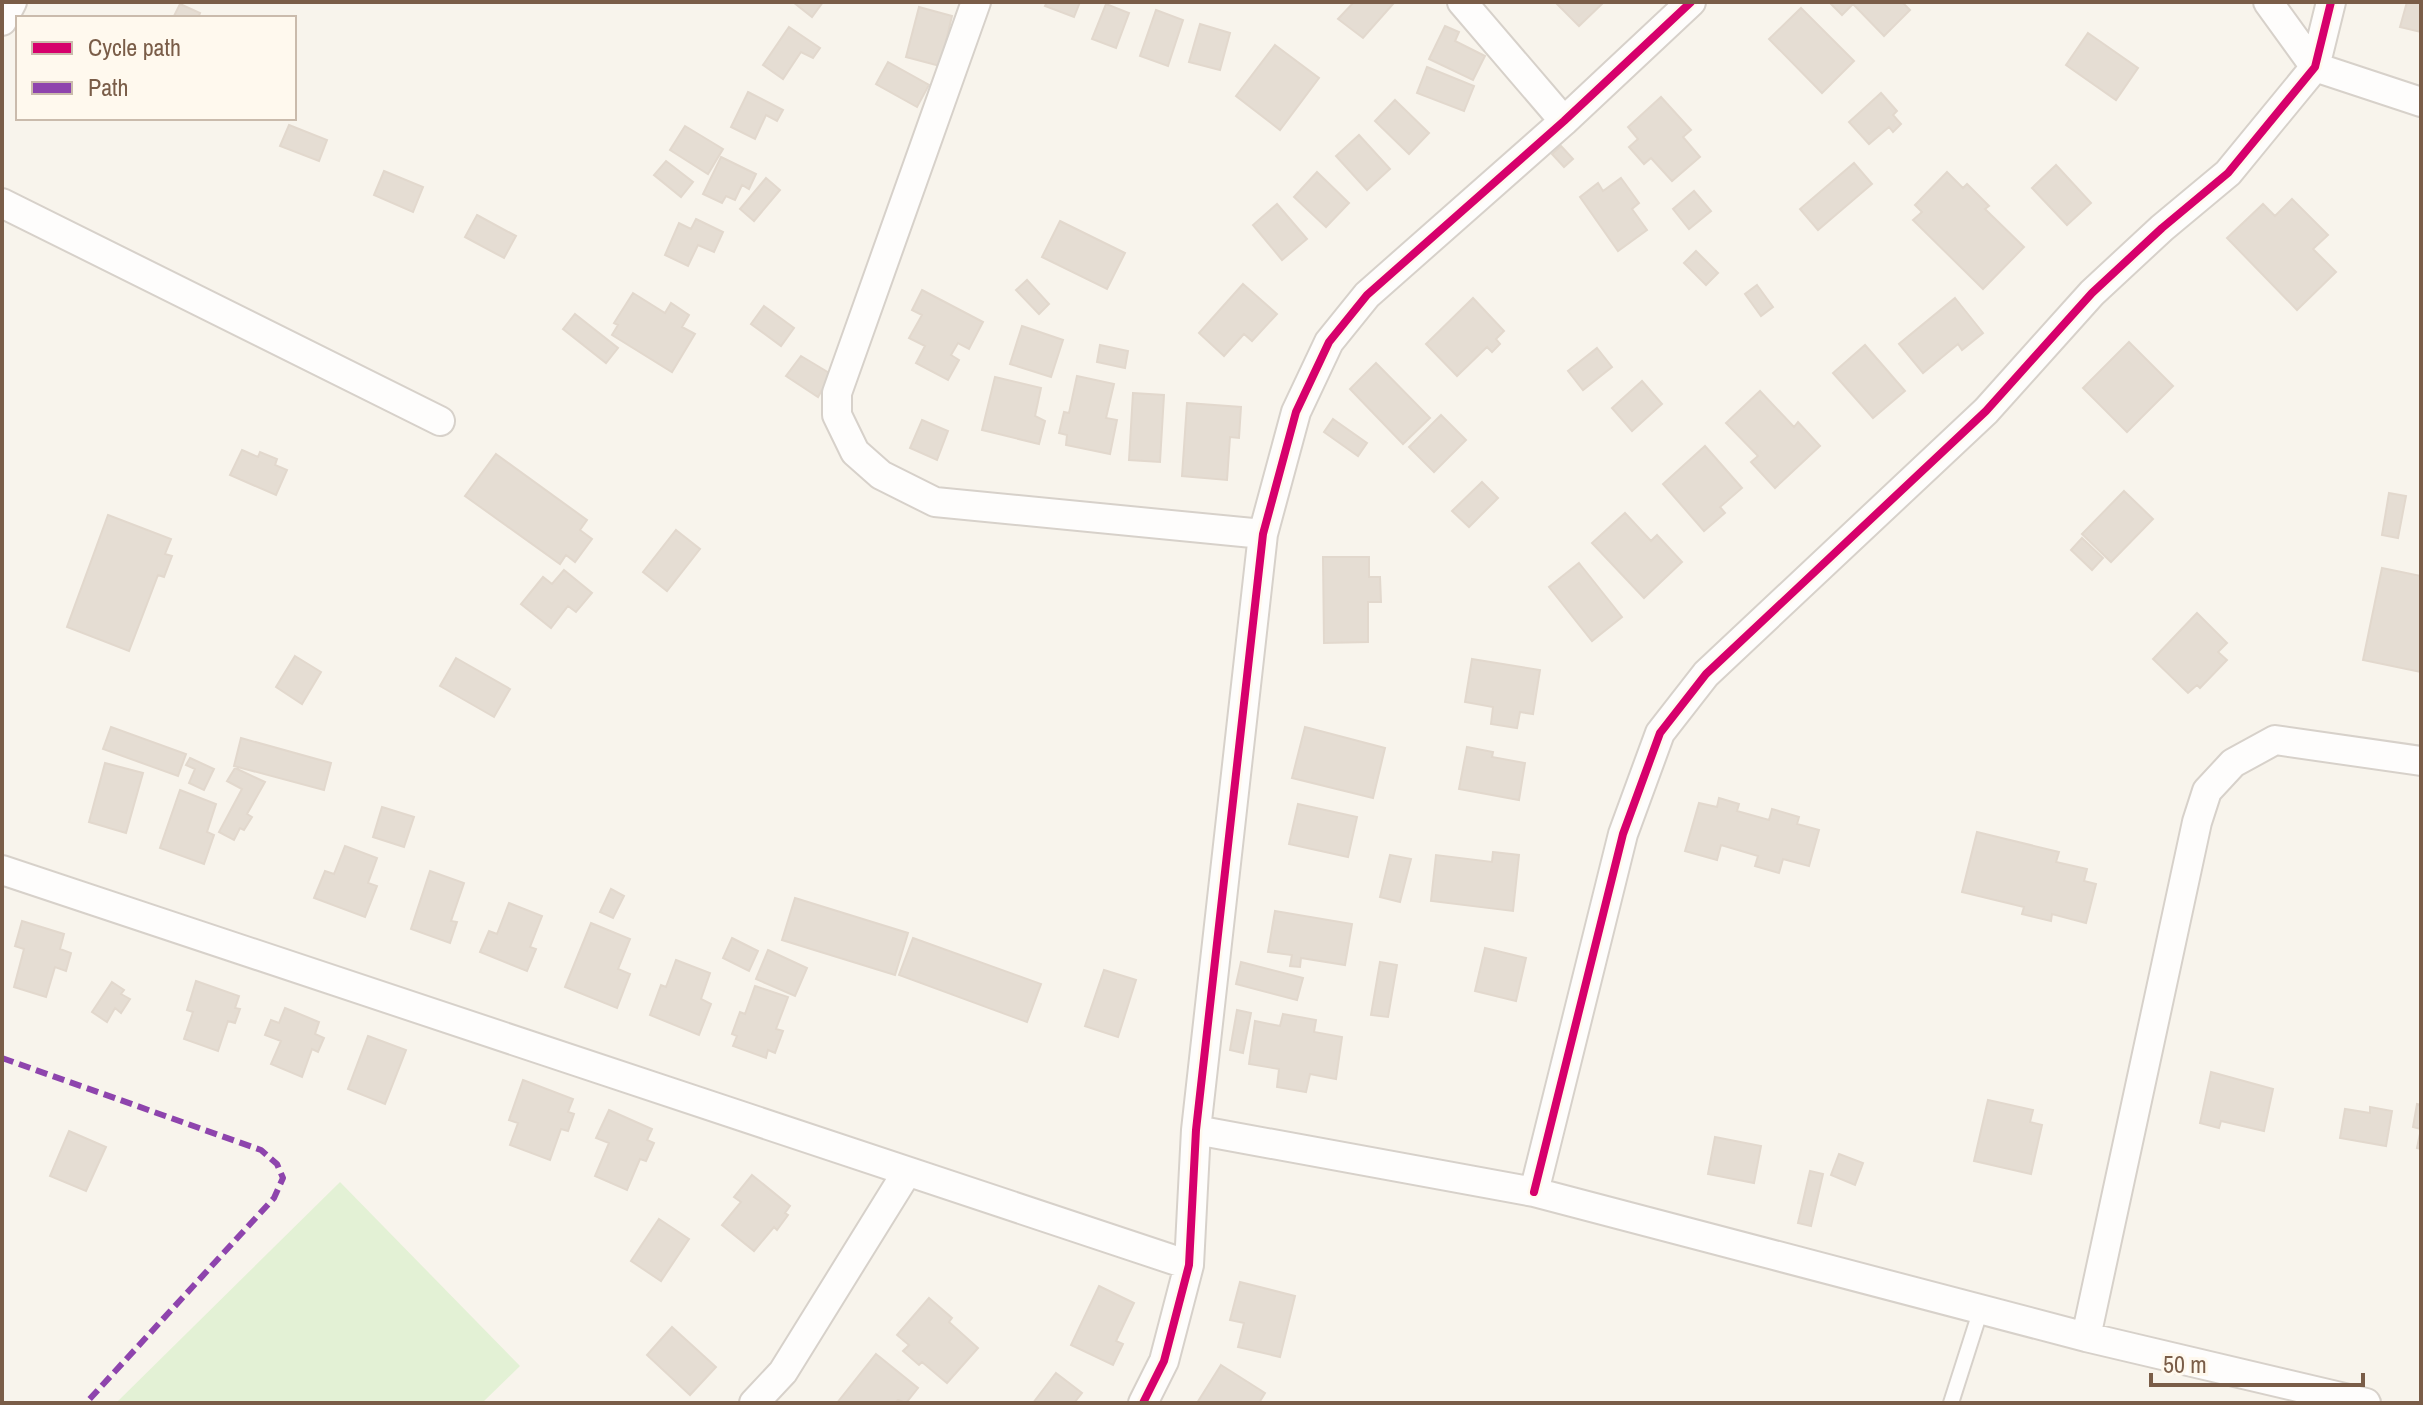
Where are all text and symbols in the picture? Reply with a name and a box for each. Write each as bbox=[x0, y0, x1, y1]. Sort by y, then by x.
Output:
legend bbox=[16, 16, 296, 120]
text: Cycle path bbox=[88, 31, 181, 63]
text: Path bbox=[88, 71, 129, 103]
scale bar bbox=[2151, 1337, 2363, 1387]
text: 50 m bbox=[2163, 1348, 2207, 1380]

